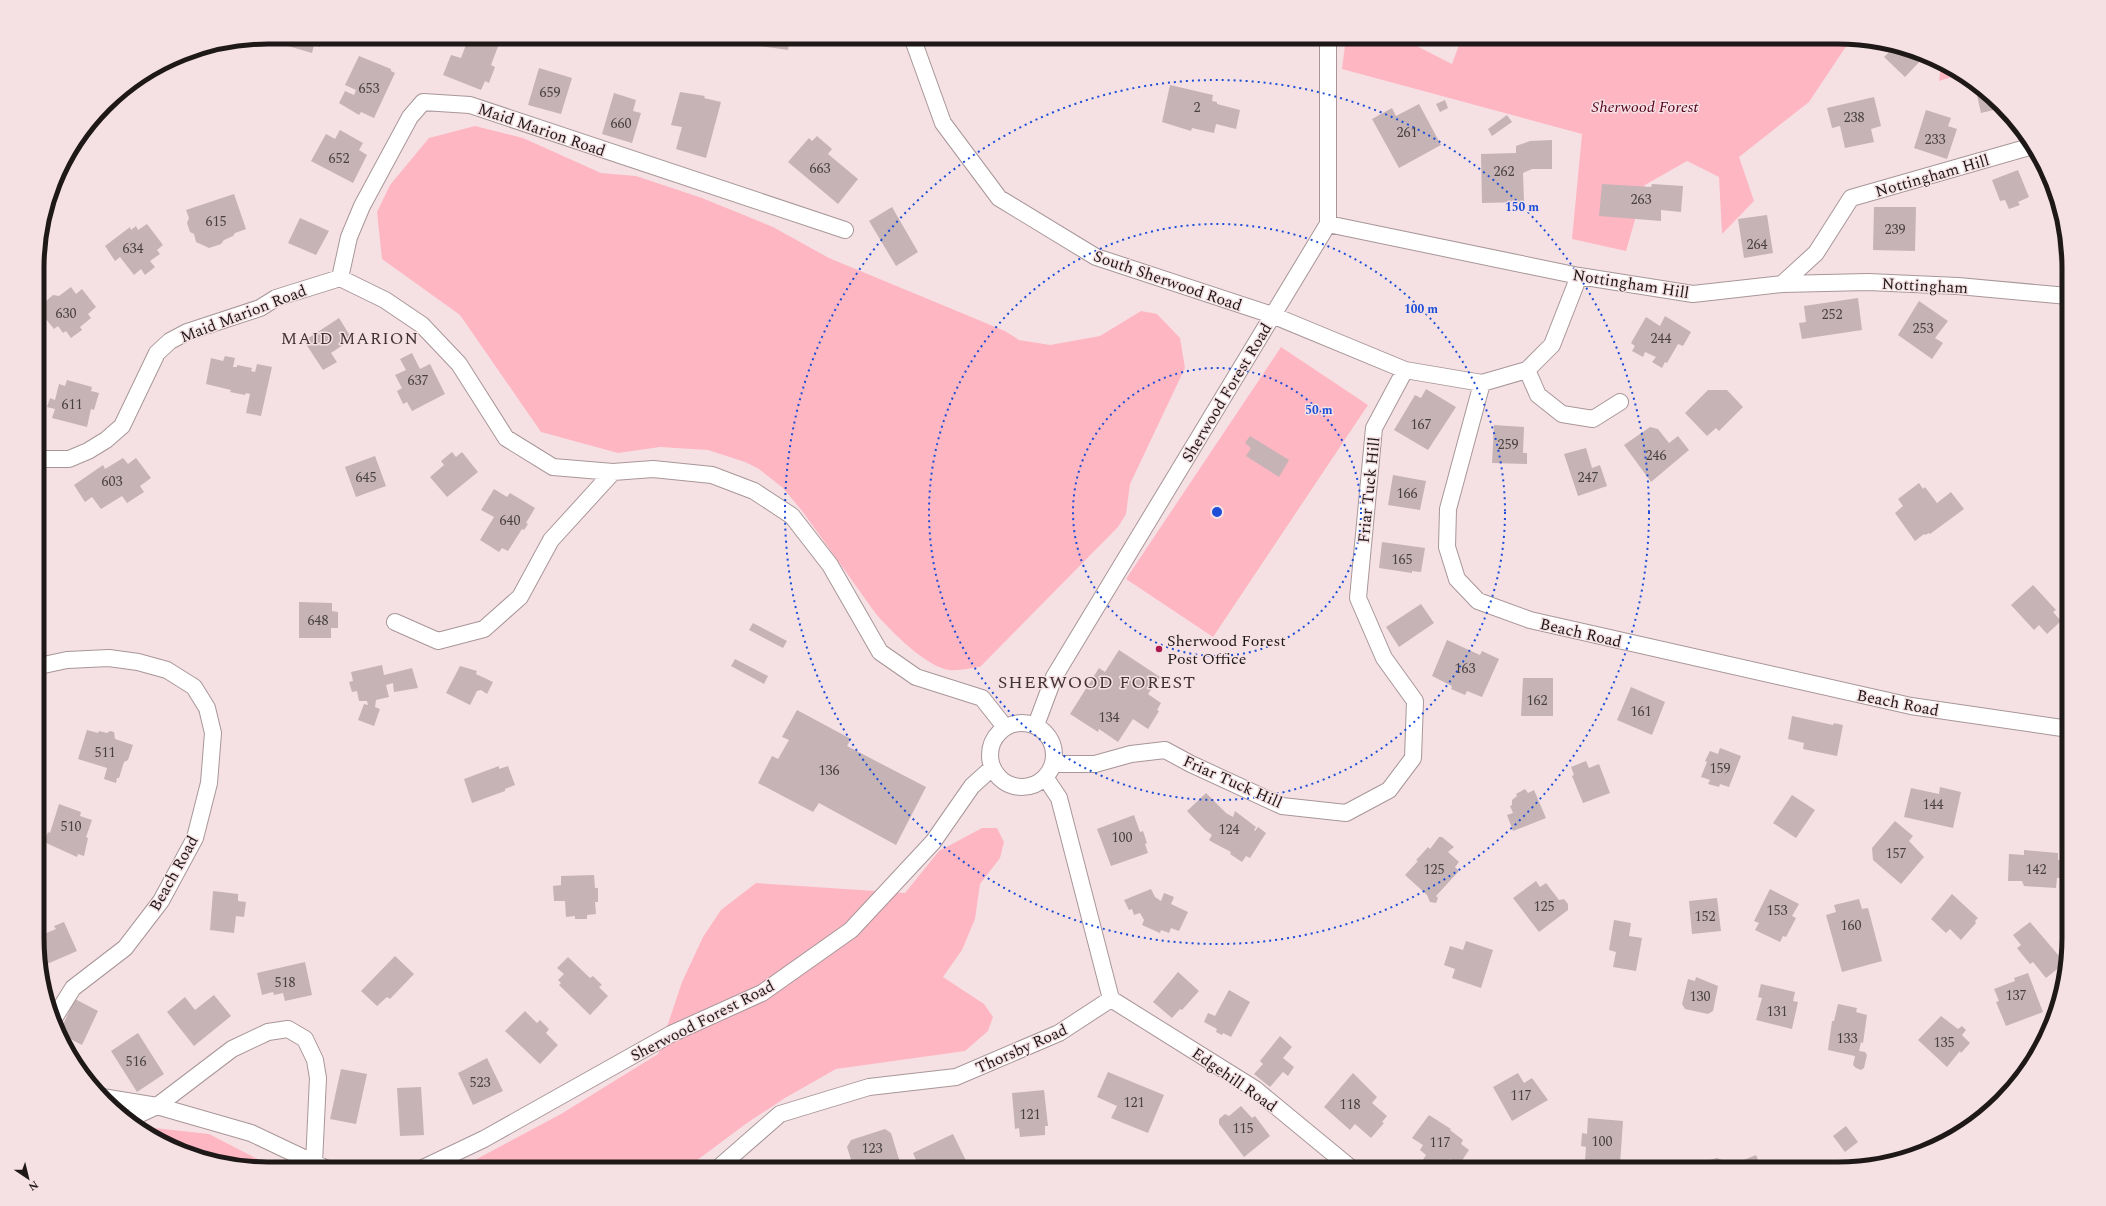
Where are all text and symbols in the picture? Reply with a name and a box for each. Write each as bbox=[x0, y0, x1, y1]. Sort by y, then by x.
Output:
house number: 653 bbox=[359, 78, 380, 99]
house number: 659 bbox=[540, 82, 561, 103]
park label: Sherwood Forest bbox=[1592, 95, 1699, 119]
street label: Maid Marion Road bbox=[475, 97, 609, 163]
house number: 2 bbox=[1194, 97, 1201, 118]
house number: 238 bbox=[1844, 107, 1865, 128]
house number: 660 bbox=[611, 113, 632, 134]
house number: 261 bbox=[1397, 122, 1418, 143]
house number: 233 bbox=[1925, 129, 1946, 150]
house number: 652 bbox=[329, 148, 350, 169]
street label: Nottingham Hill bbox=[1872, 148, 1992, 204]
house number: 663 bbox=[810, 158, 831, 179]
house number: 262 bbox=[1494, 161, 1515, 182]
house number: 263 bbox=[1631, 189, 1652, 210]
text: 150 m bbox=[1505, 198, 1539, 217]
house number: 615 bbox=[206, 211, 227, 232]
house number: 239 bbox=[1885, 219, 1906, 240]
house number: 264 bbox=[1747, 234, 1768, 255]
house number: 634 bbox=[123, 238, 144, 259]
street label: South Sherwood Road bbox=[1090, 244, 1245, 318]
street label: Nottingham Hill bbox=[1571, 263, 1691, 305]
street label: Nottingham bbox=[1881, 272, 1969, 300]
street label: Maid Marion Road bbox=[177, 279, 310, 349]
text: 100 m bbox=[1404, 300, 1438, 319]
house number: 630 bbox=[56, 303, 77, 324]
house number: 252 bbox=[1822, 304, 1843, 325]
street label: Sherwood Forest Road bbox=[1176, 318, 1278, 467]
house number: 253 bbox=[1913, 318, 1934, 339]
district label: MAID MARION bbox=[281, 326, 419, 352]
house number: 244 bbox=[1651, 328, 1672, 349]
house number: 637 bbox=[408, 370, 429, 391]
house number: 611 bbox=[62, 394, 83, 415]
text: 50 m bbox=[1305, 401, 1333, 420]
house number: 167 bbox=[1411, 414, 1432, 435]
house number: 259 bbox=[1498, 434, 1519, 455]
street label: Friar Tuck Hill bbox=[1351, 436, 1386, 544]
house number: 246 bbox=[1646, 445, 1667, 466]
house number: 645 bbox=[356, 467, 377, 488]
house number: 247 bbox=[1578, 467, 1599, 488]
house number: 603 bbox=[102, 471, 123, 492]
house number: 166 bbox=[1397, 483, 1418, 504]
centre of rings bbox=[1210, 505, 1224, 519]
house number: 640 bbox=[500, 510, 521, 531]
house number: 165 bbox=[1392, 549, 1413, 570]
house number: 648 bbox=[308, 610, 329, 631]
street label: Beach Road bbox=[1537, 612, 1624, 654]
place label: Sherwood Forest Post Office bbox=[1167, 629, 1286, 671]
marker: Sherwood Forest Post Office bbox=[1154, 644, 1164, 654]
house number: 163 bbox=[1455, 658, 1476, 679]
district label: SHERWOOD FOREST bbox=[998, 669, 1196, 696]
street label: Beach Road bbox=[1855, 683, 1941, 723]
house number: 162 bbox=[1527, 690, 1548, 711]
house number: 161 bbox=[1631, 701, 1652, 722]
house number: 134 bbox=[1099, 707, 1120, 728]
house number: 511 bbox=[95, 742, 116, 763]
street label: Friar Tuck Hill bbox=[1179, 749, 1286, 815]
house number: 159 bbox=[1710, 758, 1731, 779]
house number: 136 bbox=[819, 760, 840, 781]
house number: 144 bbox=[1923, 794, 1944, 815]
house number: 510 bbox=[61, 816, 82, 837]
house number: 124 bbox=[1219, 819, 1240, 840]
house number: 100 bbox=[1112, 827, 1133, 848]
street label: Beach Road bbox=[143, 831, 205, 916]
house number: 157 bbox=[1886, 843, 1907, 864]
house number: 125 bbox=[1424, 859, 1445, 880]
house number: 142 bbox=[2026, 859, 2047, 880]
house number: 125 bbox=[1534, 896, 1555, 917]
house number: 153 bbox=[1767, 900, 1788, 921]
house number: 152 bbox=[1695, 906, 1716, 927]
house number: 160 bbox=[1841, 915, 1862, 936]
house number: 518 bbox=[275, 972, 296, 993]
street label: Sherwood Forest Road bbox=[626, 974, 779, 1068]
house number: 137 bbox=[2006, 985, 2027, 1006]
house number: 130 bbox=[1690, 986, 1711, 1007]
house number: 131 bbox=[1767, 1001, 1788, 1022]
street label: Thorsby Road bbox=[972, 1018, 1071, 1080]
house number: 133 bbox=[1837, 1028, 1858, 1049]
house number: 135 bbox=[1934, 1032, 1955, 1053]
street label: Edgehill Road bbox=[1187, 1041, 1282, 1118]
house number: 516 bbox=[126, 1051, 147, 1072]
house number: 523 bbox=[470, 1072, 491, 1093]
house number: 117 bbox=[1511, 1085, 1532, 1106]
house number: 121 bbox=[1124, 1092, 1145, 1113]
house number: 118 bbox=[1340, 1094, 1361, 1115]
house number: 121 bbox=[1020, 1104, 1041, 1125]
house number: 115 bbox=[1233, 1118, 1254, 1139]
house number: 100 bbox=[1592, 1131, 1613, 1152]
house number: 117 bbox=[1430, 1132, 1451, 1153]
house number: 123 bbox=[862, 1138, 883, 1159]
north arrow bbox=[8, 1158, 48, 1198]
text: N bbox=[25, 1176, 42, 1195]

